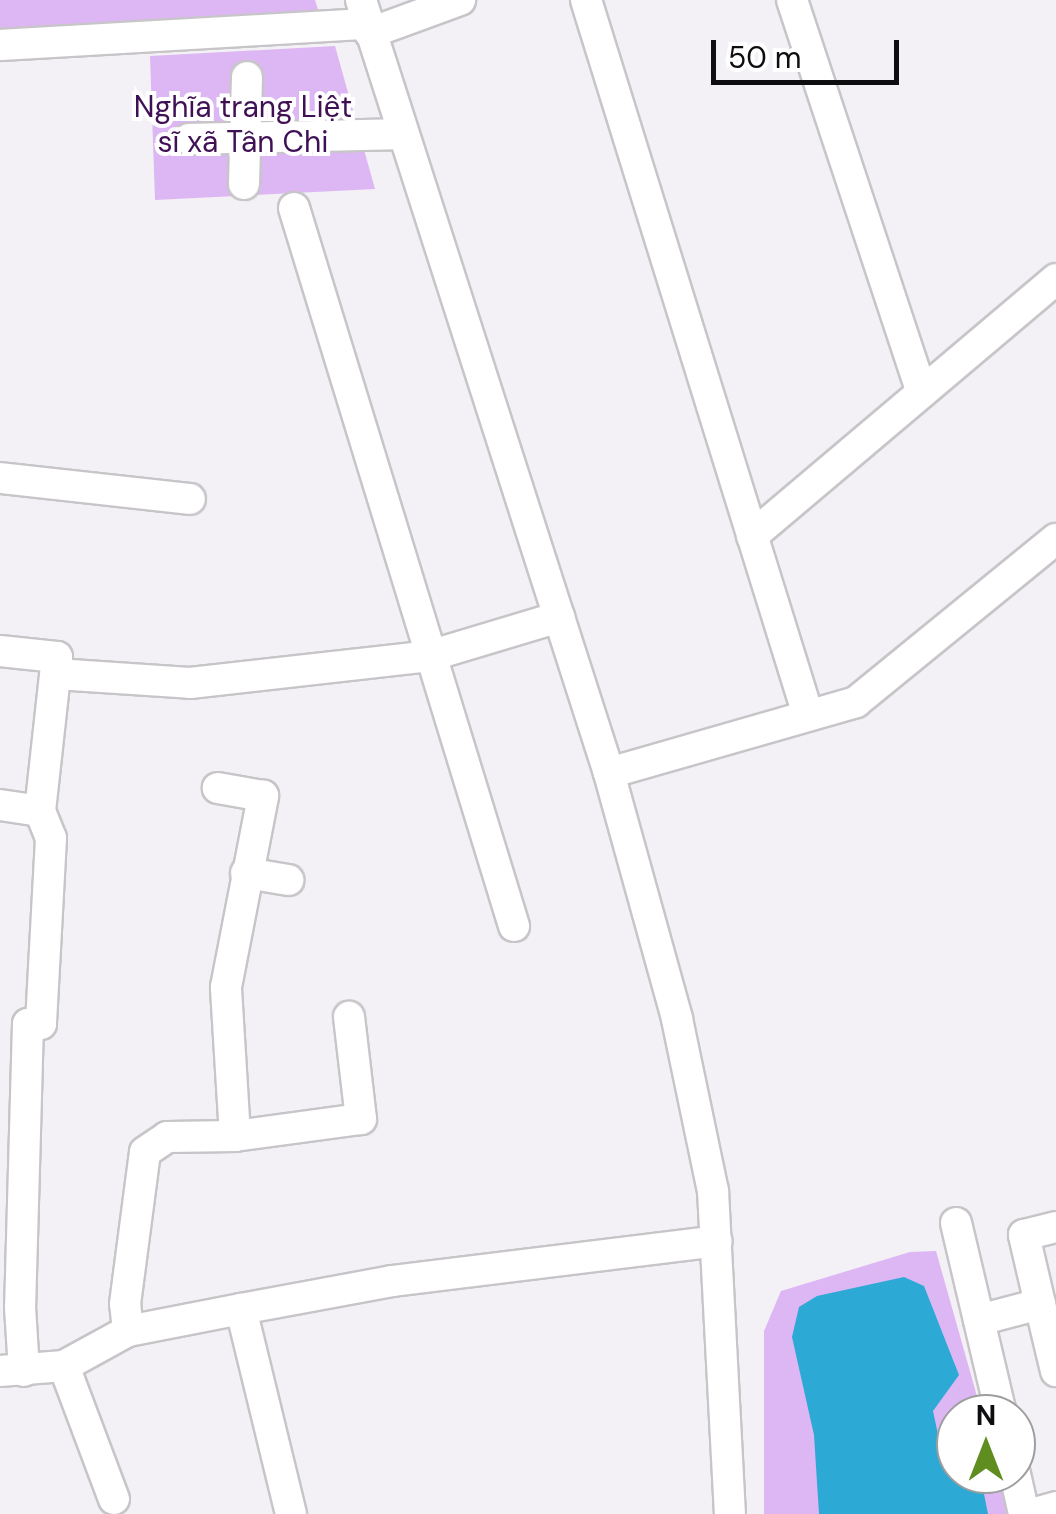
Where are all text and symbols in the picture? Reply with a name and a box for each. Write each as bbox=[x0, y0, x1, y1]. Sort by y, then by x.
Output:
scale bar bbox=[716, 20, 904, 82]
text: 50 m bbox=[728, 38, 802, 77]
park label: Nghĩa trang Liệt sĩ xã Tân Chi bbox=[134, 89, 352, 160]
north arrow bbox=[936, 1394, 1036, 1494]
text: N bbox=[976, 1397, 996, 1434]

